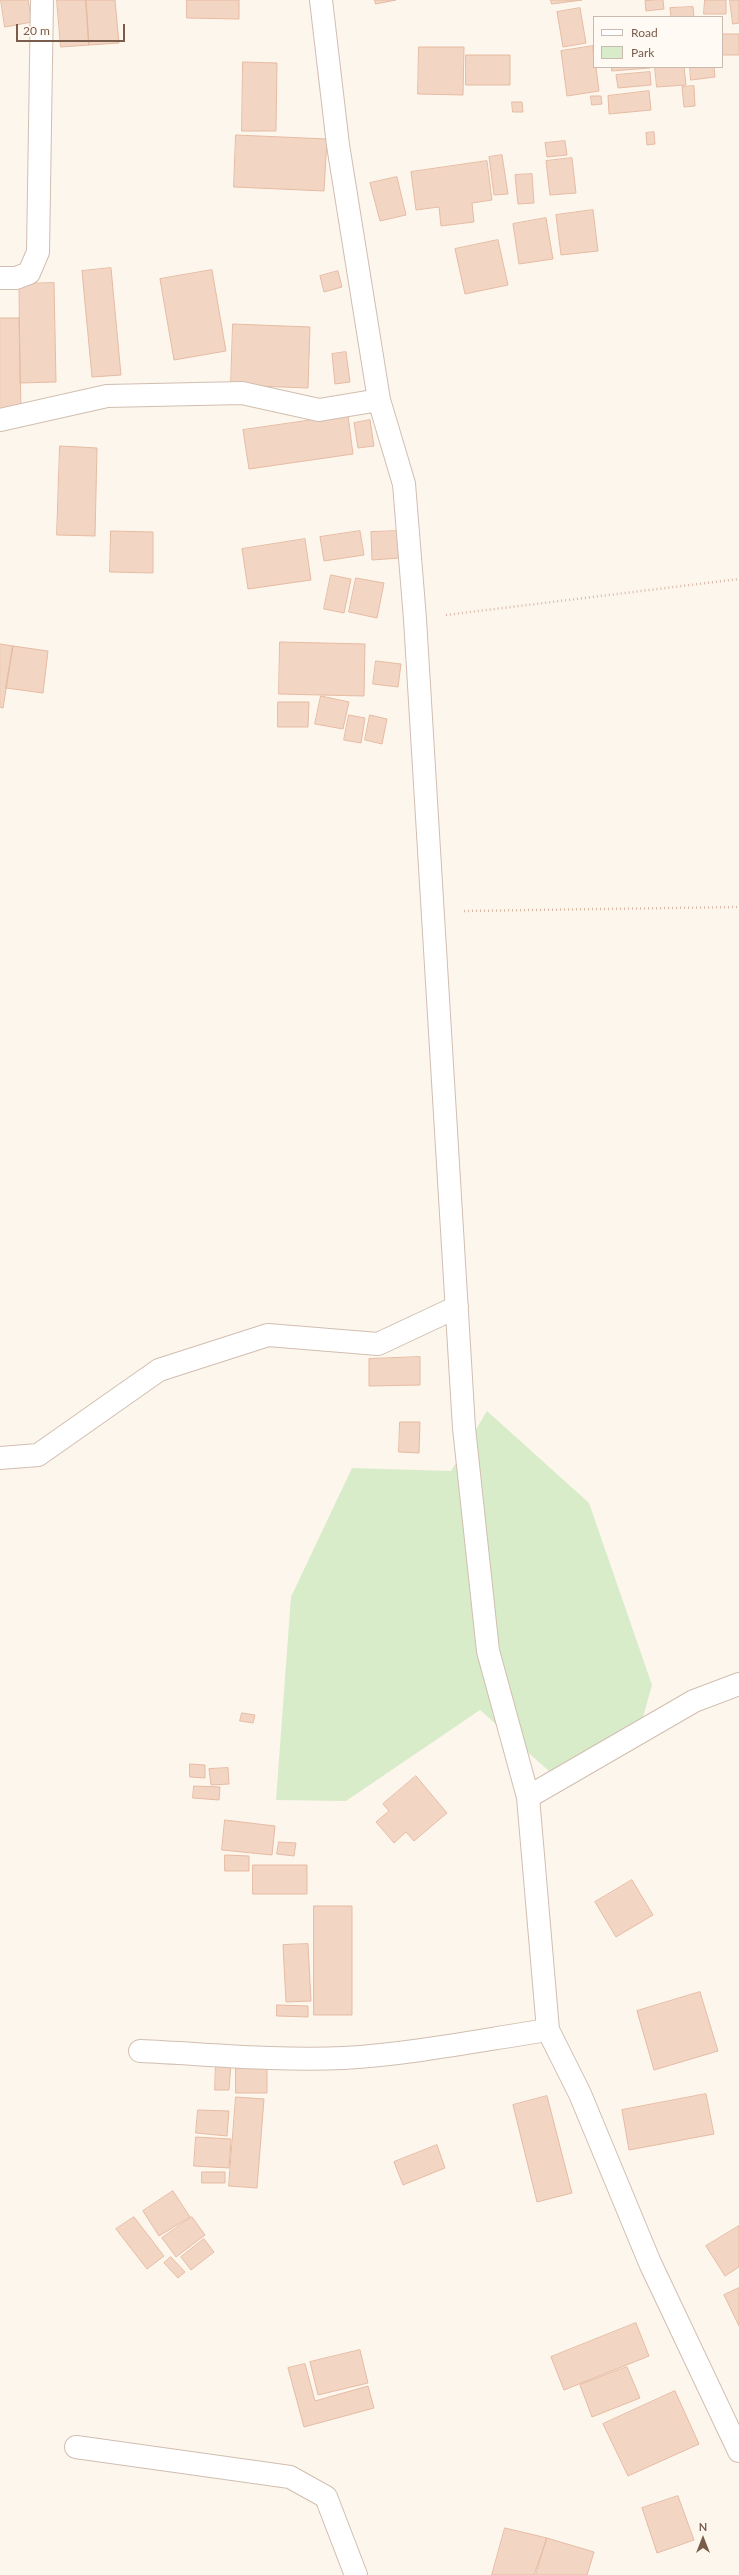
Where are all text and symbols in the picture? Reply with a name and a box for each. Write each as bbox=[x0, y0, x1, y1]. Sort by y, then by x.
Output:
scale bar bbox=[18, 16, 127, 42]
legend bbox=[593, 16, 723, 68]
text: 20 m bbox=[23, 23, 50, 38]
text: Road bbox=[631, 25, 658, 40]
text: Park bbox=[631, 45, 654, 60]
north arrow bbox=[683, 2519, 723, 2559]
text: N bbox=[699, 2520, 707, 2533]

